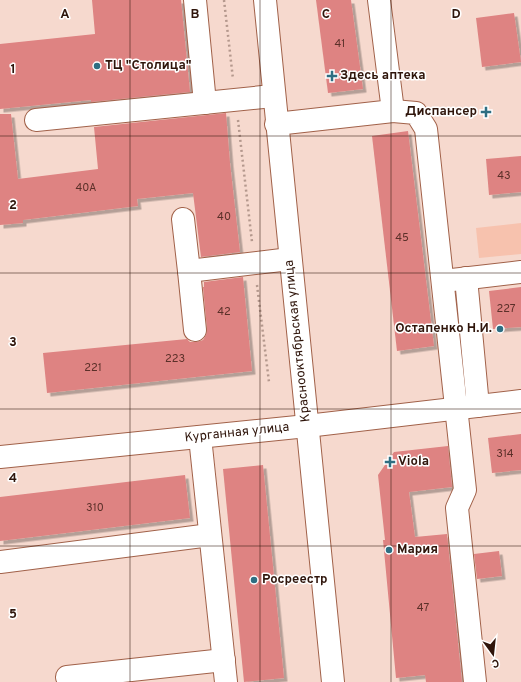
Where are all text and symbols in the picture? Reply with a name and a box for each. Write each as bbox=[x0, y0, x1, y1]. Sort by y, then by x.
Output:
text: A bbox=[60, 7, 70, 23]
text: B bbox=[191, 7, 200, 23]
text: C bbox=[322, 7, 330, 23]
text: D bbox=[451, 7, 461, 23]
house number: 41 bbox=[335, 37, 345, 51]
place label: ТЦ "Столица" bbox=[105, 58, 192, 74]
marker: ТЦ "Столица" bbox=[92, 61, 102, 71]
text: 1 bbox=[10, 62, 16, 78]
place label: Здесь аптека bbox=[340, 68, 426, 84]
marker: Здесь аптека bbox=[327, 71, 337, 81]
place label: Диспансер bbox=[405, 104, 477, 120]
marker: Диспансер bbox=[480, 106, 492, 118]
house number: 43 bbox=[497, 169, 511, 183]
house number: 40А bbox=[75, 181, 97, 195]
text: 2 bbox=[9, 198, 17, 214]
house number: 40 bbox=[217, 210, 231, 224]
house number: 45 bbox=[395, 231, 409, 245]
street label: Краснооктябрьская улица bbox=[282, 259, 314, 423]
house number: 227 bbox=[496, 302, 516, 316]
house number: 42 bbox=[217, 305, 231, 319]
place label: Остапенко Н.И. bbox=[395, 321, 492, 337]
marker: Остапенко Н.И. bbox=[495, 324, 505, 334]
text: 3 bbox=[9, 335, 17, 351]
house number: 223 bbox=[165, 352, 185, 366]
house number: 221 bbox=[84, 361, 102, 375]
street label: Курганная улица bbox=[184, 420, 290, 446]
house number: 314 bbox=[496, 447, 514, 461]
place label: Viola bbox=[398, 454, 429, 470]
marker: Viola bbox=[385, 457, 395, 467]
text: 4 bbox=[9, 471, 17, 487]
house number: 310 bbox=[86, 501, 104, 515]
place label: Мария bbox=[397, 542, 438, 558]
marker: Мария bbox=[384, 545, 394, 555]
place label: Росреестр bbox=[262, 572, 328, 588]
marker: Росреестр bbox=[249, 575, 259, 585]
house number: 47 bbox=[417, 601, 429, 615]
text: 5 bbox=[9, 607, 17, 623]
north arrow bbox=[473, 634, 513, 674]
text: С bbox=[490, 655, 501, 670]

